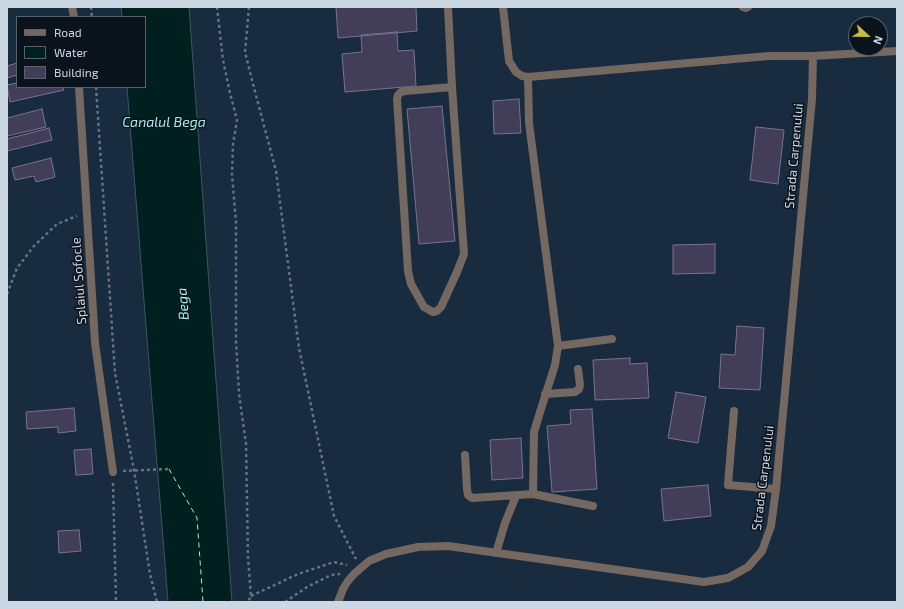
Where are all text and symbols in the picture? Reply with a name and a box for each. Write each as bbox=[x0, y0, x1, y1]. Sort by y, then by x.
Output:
legend bbox=[16, 16, 146, 88]
north arrow bbox=[848, 16, 888, 56]
text: Road bbox=[54, 25, 82, 39]
text: N bbox=[871, 34, 886, 46]
text: Water bbox=[54, 45, 88, 59]
text: Building bbox=[54, 65, 98, 79]
street label: Strada Carpenului bbox=[782, 103, 806, 209]
water label: Canalul Bega bbox=[122, 114, 206, 130]
street label: Splaiul Sofocle bbox=[68, 237, 90, 325]
water label: Bega bbox=[173, 287, 193, 321]
street label: Strada Carpenului bbox=[749, 425, 777, 531]

